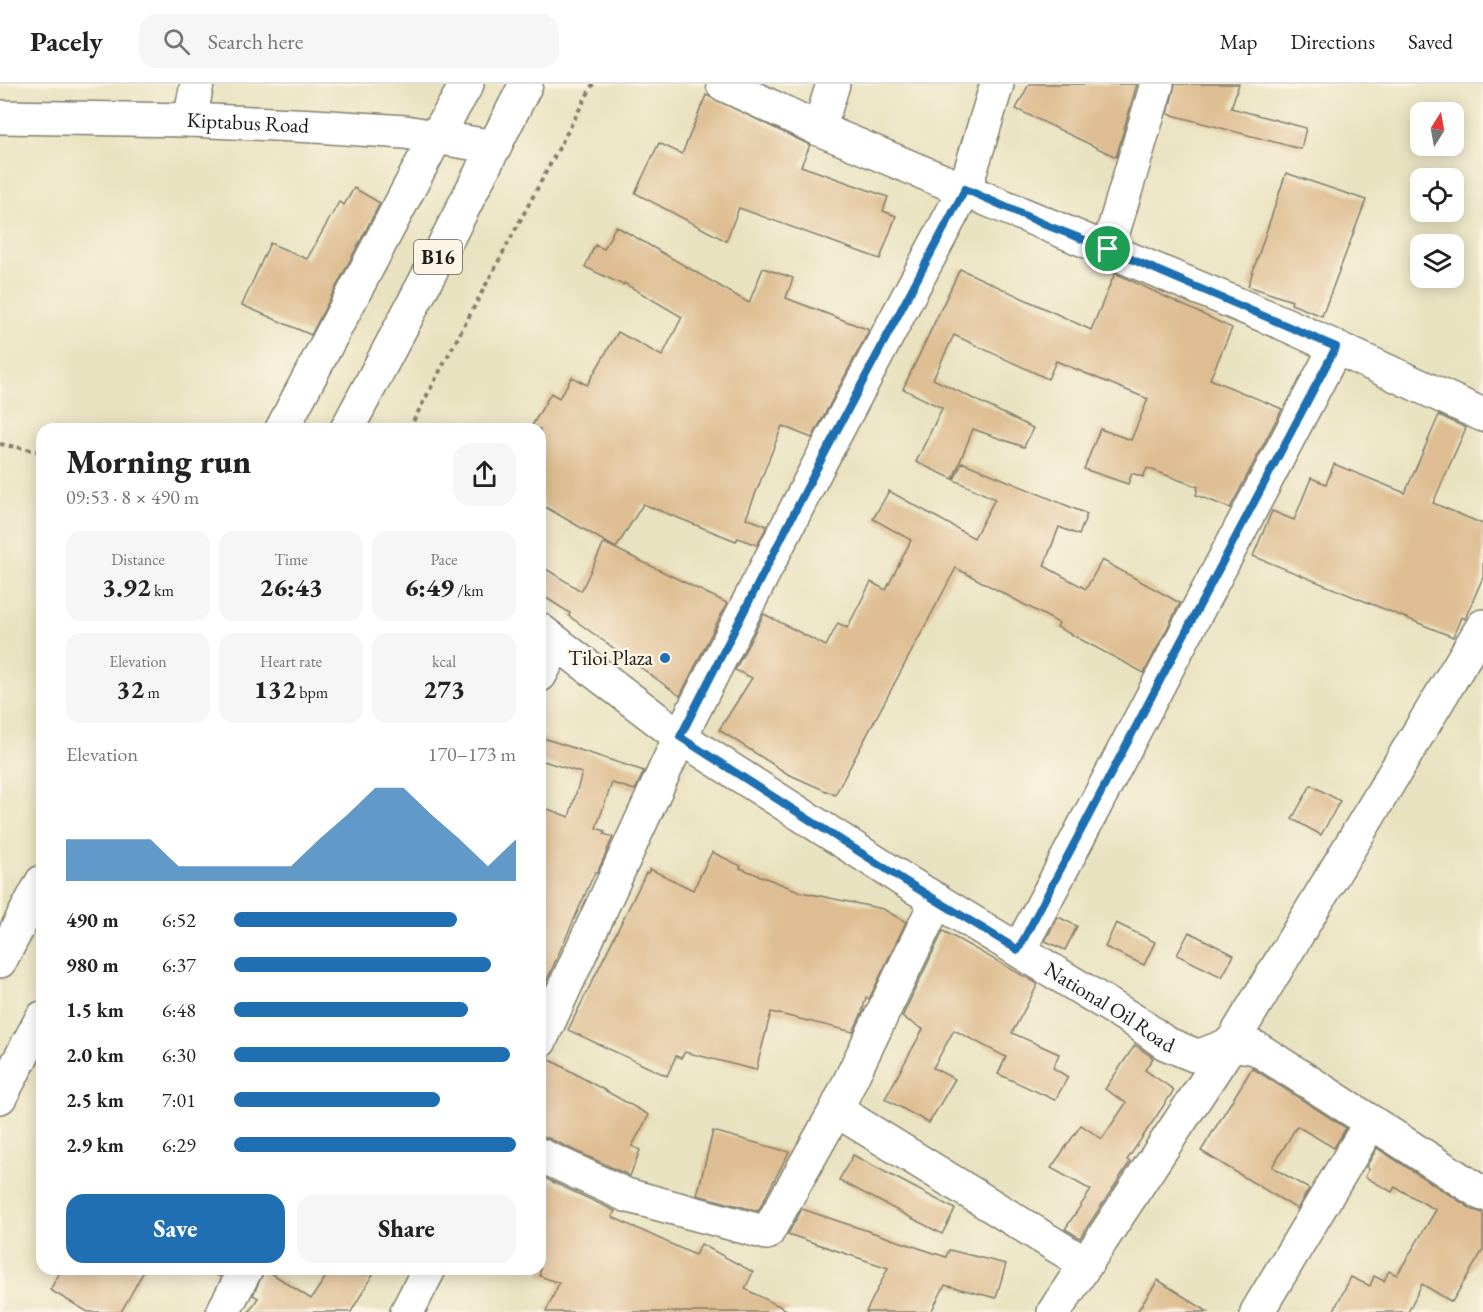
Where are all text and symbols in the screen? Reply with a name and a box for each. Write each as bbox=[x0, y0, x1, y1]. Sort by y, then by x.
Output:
search box bbox=[139, 14, 559, 68]
text: Pacely bbox=[30, 23, 103, 59]
icon: search bbox=[160, 25, 193, 58]
text: Search here bbox=[208, 27, 303, 56]
text: Map bbox=[1220, 28, 1257, 55]
text: Directions bbox=[1290, 28, 1375, 55]
text: Saved bbox=[1408, 28, 1453, 55]
north arrow bbox=[1410, 102, 1464, 156]
map controls bbox=[1410, 102, 1464, 288]
street label: Kiptabus Road bbox=[186, 106, 310, 139]
button: locate bbox=[1410, 168, 1464, 222]
pin bbox=[1082, 223, 1133, 274]
icon: arrive bbox=[1091, 232, 1124, 265]
button: layers bbox=[1410, 234, 1464, 288]
road number: B16 bbox=[414, 240, 462, 274]
text: Morning run bbox=[66, 440, 251, 483]
button: share bbox=[453, 443, 516, 506]
text: 09:53 · 8 × 490 m bbox=[66, 484, 199, 510]
text: Distance bbox=[111, 549, 165, 570]
text: Time bbox=[274, 549, 308, 570]
text: Pace bbox=[431, 549, 457, 570]
text: 3.92 bbox=[102, 570, 151, 604]
text: 26:43 bbox=[259, 570, 323, 604]
text: 6:49 bbox=[404, 570, 454, 604]
text: km bbox=[151, 580, 174, 601]
text: /km bbox=[454, 580, 484, 601]
place label: Tiloi Plaza bbox=[568, 644, 654, 671]
text: Elevation bbox=[109, 651, 167, 672]
text: Heart rate bbox=[260, 651, 322, 672]
text: kcal bbox=[432, 651, 456, 672]
marker: Tiloi Plaza bbox=[658, 651, 672, 665]
text: 32 bbox=[116, 672, 144, 706]
text: 132 bbox=[254, 672, 296, 706]
text: 273 bbox=[423, 672, 465, 706]
text: m bbox=[144, 682, 160, 703]
text: bpm bbox=[296, 682, 328, 703]
text: Elevation bbox=[66, 741, 138, 767]
text: 170–173 m bbox=[428, 741, 516, 767]
text: 490 m bbox=[66, 907, 119, 933]
text: 6:52 bbox=[162, 907, 196, 933]
text: 980 m bbox=[66, 952, 119, 978]
text: 6:37 bbox=[162, 952, 196, 978]
street label: National Oil Road bbox=[1040, 955, 1179, 1059]
text: 1.5 km bbox=[66, 997, 124, 1023]
text: 6:48 bbox=[162, 997, 196, 1023]
text: 2.0 km bbox=[66, 1042, 124, 1068]
text: 6:30 bbox=[162, 1042, 196, 1068]
text: 2.5 km bbox=[66, 1087, 124, 1113]
text: 7:01 bbox=[162, 1087, 196, 1113]
text: 2.9 km bbox=[66, 1132, 124, 1158]
text: 6:29 bbox=[162, 1132, 196, 1158]
button: Save bbox=[66, 1194, 285, 1263]
button: Share bbox=[297, 1194, 516, 1263]

